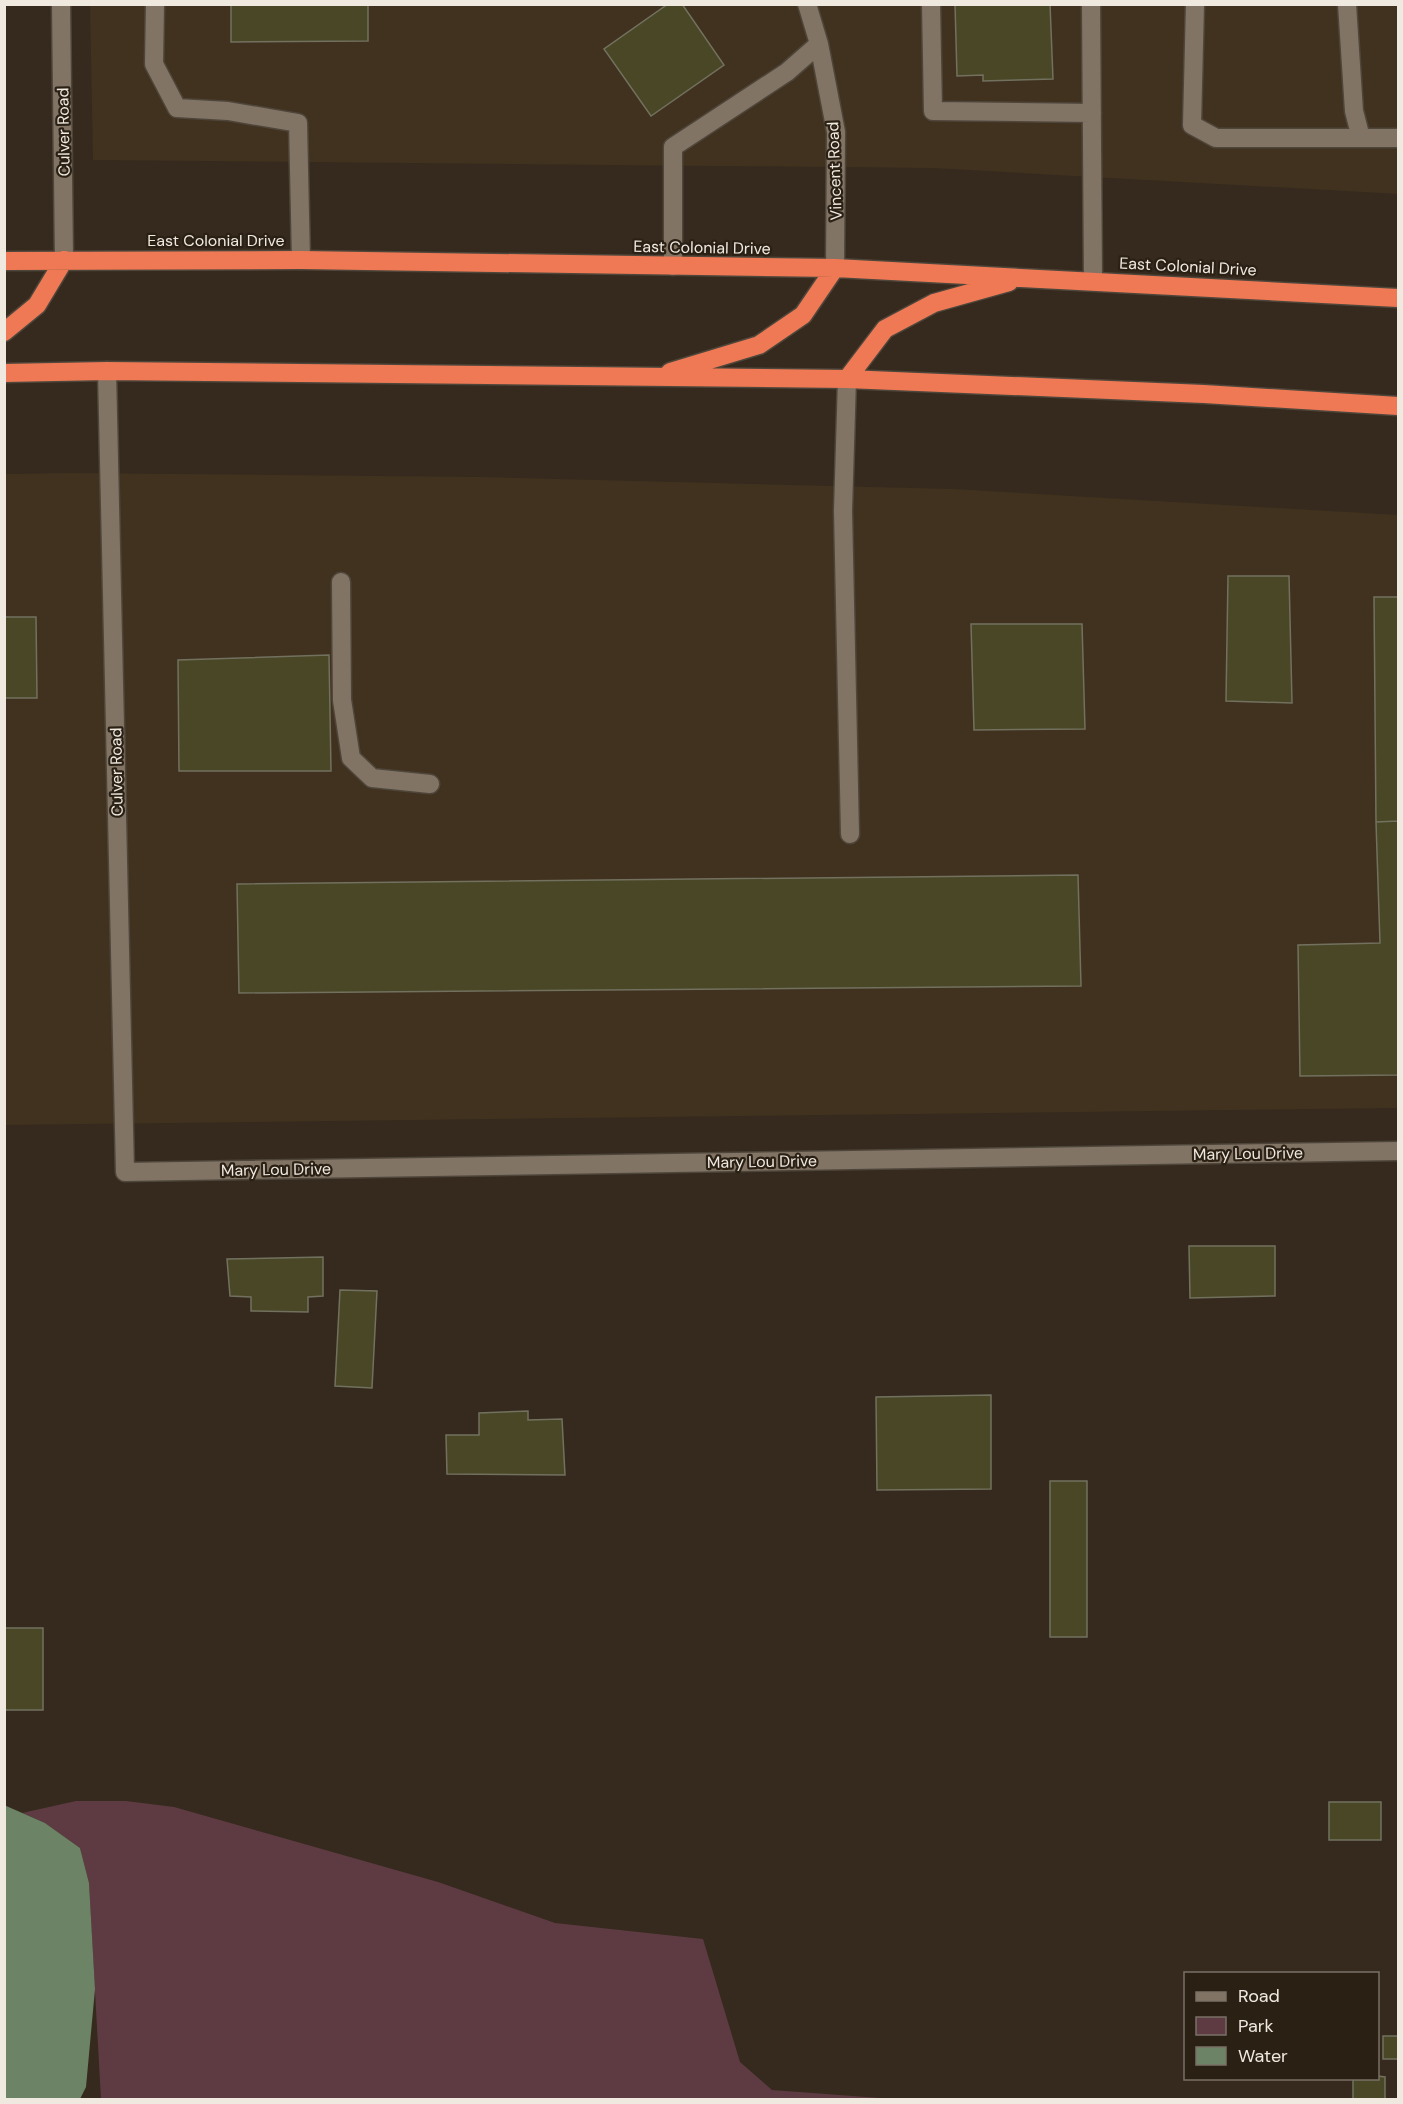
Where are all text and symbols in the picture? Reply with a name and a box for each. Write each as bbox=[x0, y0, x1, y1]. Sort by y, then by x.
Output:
street label: Culver Road bbox=[52, 87, 75, 177]
street label: Vincent Road bbox=[822, 121, 847, 221]
street label: East Colonial Drive bbox=[147, 230, 285, 251]
street label: East Colonial Drive bbox=[633, 236, 771, 259]
street label: East Colonial Drive bbox=[1119, 252, 1257, 281]
street label: Culver Road bbox=[105, 727, 128, 817]
street label: Mary Lou Drive bbox=[1193, 1142, 1303, 1165]
street label: Mary Lou Drive bbox=[707, 1150, 817, 1173]
street label: Mary Lou Drive bbox=[221, 1158, 331, 1181]
legend bbox=[1184, 1972, 1379, 2080]
text: Road bbox=[1238, 1984, 1280, 2008]
text: Park bbox=[1238, 2014, 1274, 2038]
text: Water bbox=[1238, 2044, 1288, 2068]

